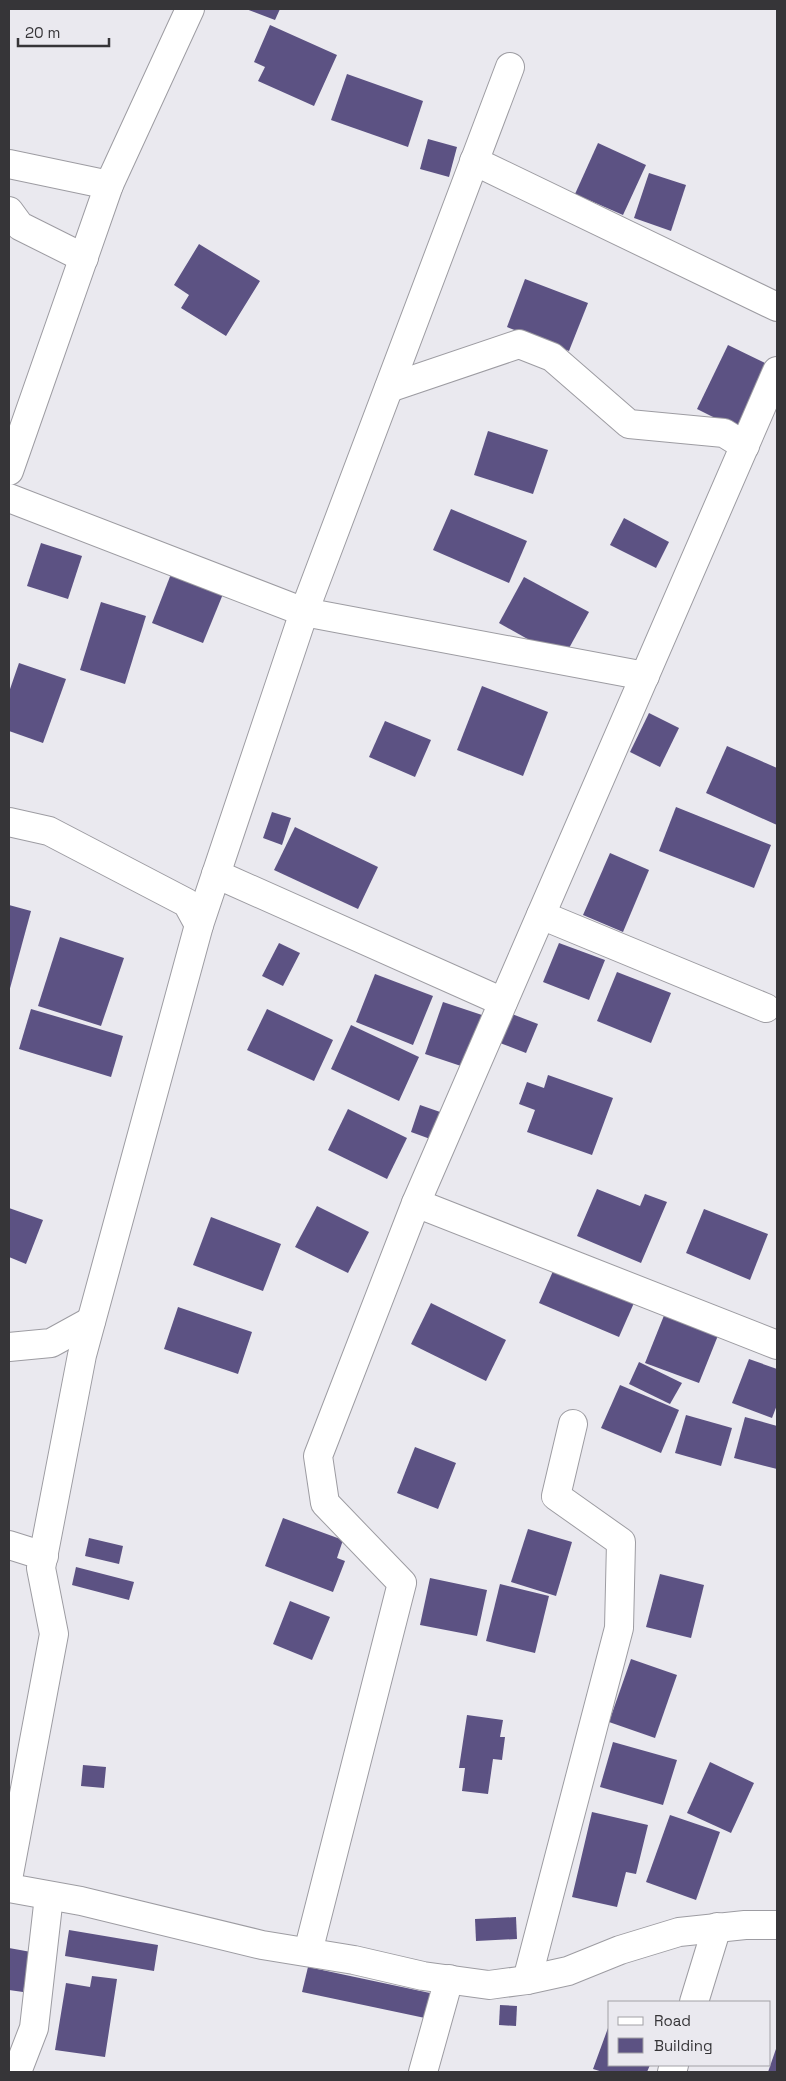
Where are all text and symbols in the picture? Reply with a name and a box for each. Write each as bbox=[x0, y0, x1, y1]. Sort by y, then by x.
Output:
scale bar bbox=[18, 15, 109, 47]
text: 20 m bbox=[25, 23, 60, 42]
legend bbox=[608, 2001, 771, 2066]
text: Road bbox=[654, 2011, 691, 2030]
text: Building bbox=[654, 2036, 713, 2055]

